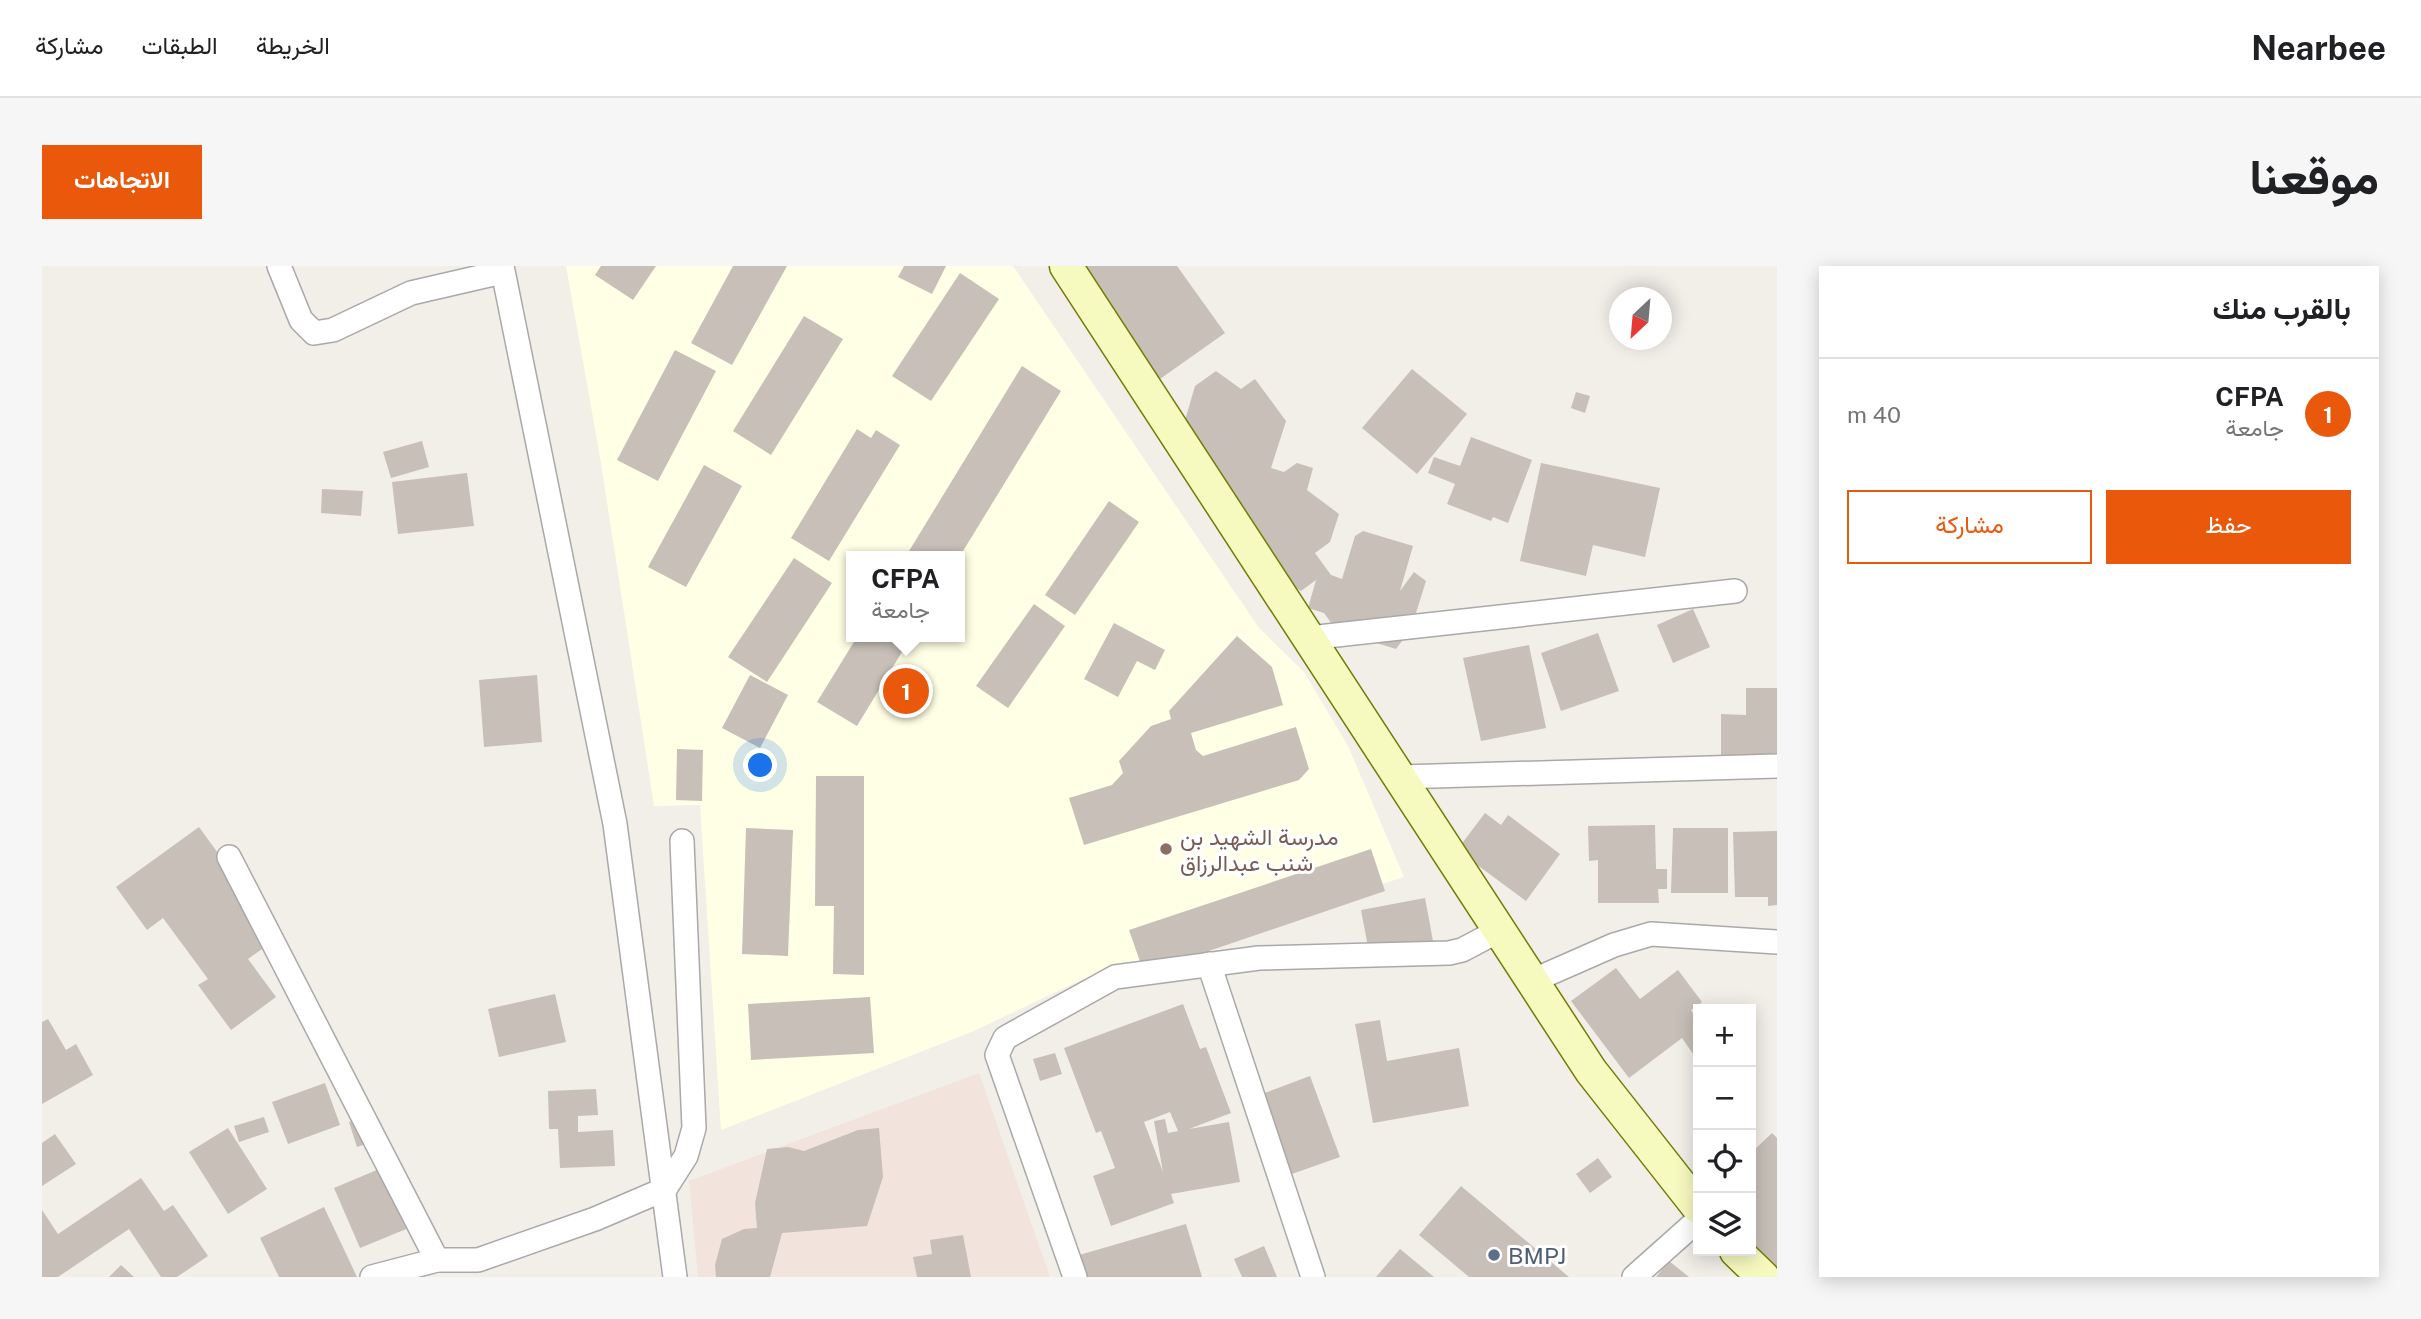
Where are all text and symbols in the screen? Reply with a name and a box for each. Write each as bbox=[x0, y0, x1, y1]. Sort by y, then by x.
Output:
text: Nearbee bbox=[2251, 29, 2386, 67]
text: مشاركة bbox=[35, 31, 103, 59]
text: الطبقات bbox=[141, 31, 218, 59]
text: الخريطة bbox=[256, 31, 330, 59]
button: الاتجاهات bbox=[42, 145, 202, 219]
text: موقعنا bbox=[2249, 147, 2379, 205]
north arrow bbox=[1609, 287, 1672, 350]
text: بالقرب منك bbox=[2213, 290, 2351, 326]
text: CFPA bbox=[2215, 381, 2284, 412]
text: 40 m bbox=[1847, 401, 1901, 428]
text: 1 bbox=[2323, 401, 2333, 428]
text: جامعة bbox=[2225, 414, 2284, 441]
button: مشاركة bbox=[1847, 490, 2092, 564]
button: حفظ bbox=[2106, 490, 2351, 564]
popup bbox=[846, 551, 965, 642]
text: CFPA bbox=[871, 563, 940, 594]
text: جامعة bbox=[871, 596, 930, 623]
pin: 1 bbox=[883, 665, 929, 717]
your location bbox=[743, 748, 777, 782]
place label: مدرسة الشهيد بن شنب عبدالرزاق bbox=[1180, 823, 1339, 878]
marker: مدرسة الشهيد بن شنب عبدالرزاق bbox=[1158, 841, 1174, 857]
map controls bbox=[1693, 1004, 1756, 1256]
button: + bbox=[1693, 1004, 1756, 1067]
button: − bbox=[1693, 1067, 1756, 1130]
button: locate bbox=[1693, 1130, 1756, 1193]
button: layers bbox=[1693, 1193, 1756, 1256]
place label: BMPJ bbox=[1508, 1242, 1566, 1269]
marker: BMPJ bbox=[1486, 1247, 1502, 1263]

